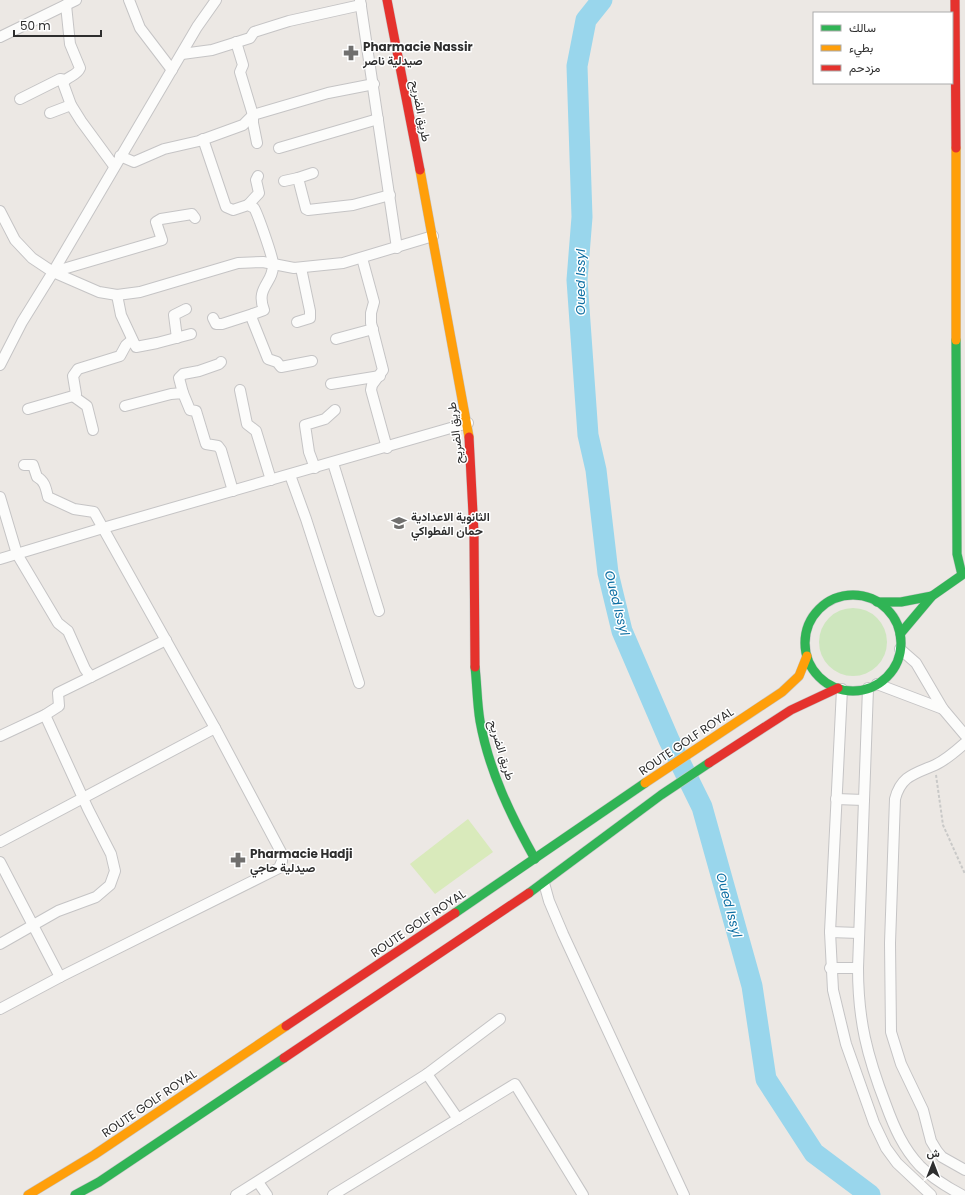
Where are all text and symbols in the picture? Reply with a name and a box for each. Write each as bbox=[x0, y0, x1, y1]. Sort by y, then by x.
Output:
scale bar bbox=[14, 12, 101, 38]
legend bbox=[813, 12, 953, 84]
text: 50 m bbox=[20, 17, 51, 34]
text: سالك bbox=[849, 19, 876, 36]
place label: Pharmacie Nassir صيدلية ناصر bbox=[362, 38, 473, 69]
text: بطيء bbox=[849, 39, 873, 58]
pharmacy icon: Pharmacie Nassir صيدلية ناصر bbox=[342, 44, 360, 62]
text: مزدحم bbox=[849, 59, 880, 76]
street label: طريق الضريح bbox=[406, 79, 435, 144]
water label: Oued Issyl bbox=[571, 248, 590, 315]
street label: طريق الضريح bbox=[443, 401, 468, 465]
place label: الثانوية الاعدادية حمان الفطواكي bbox=[411, 508, 490, 541]
school or university icon: الثانوية الاعدادية حمان الفطواكي bbox=[390, 514, 408, 532]
water label: Oued Issyl bbox=[600, 568, 634, 638]
street label: ROUTE GOLF ROYAL bbox=[635, 703, 737, 779]
street label: طريق الضريح bbox=[484, 718, 519, 783]
place label: Pharmacie Hadji صيدلية حاجي bbox=[250, 845, 353, 878]
pharmacy icon: Pharmacie Hadji صيدلية حاجي bbox=[229, 851, 247, 869]
water label: Oued Issyl bbox=[711, 870, 747, 940]
street label: ROUTE GOLF ROYAL bbox=[367, 885, 469, 961]
street label: ROUTE GOLF ROYAL bbox=[98, 1065, 200, 1141]
north arrow bbox=[913, 1143, 953, 1183]
text: ش bbox=[926, 1145, 940, 1161]

